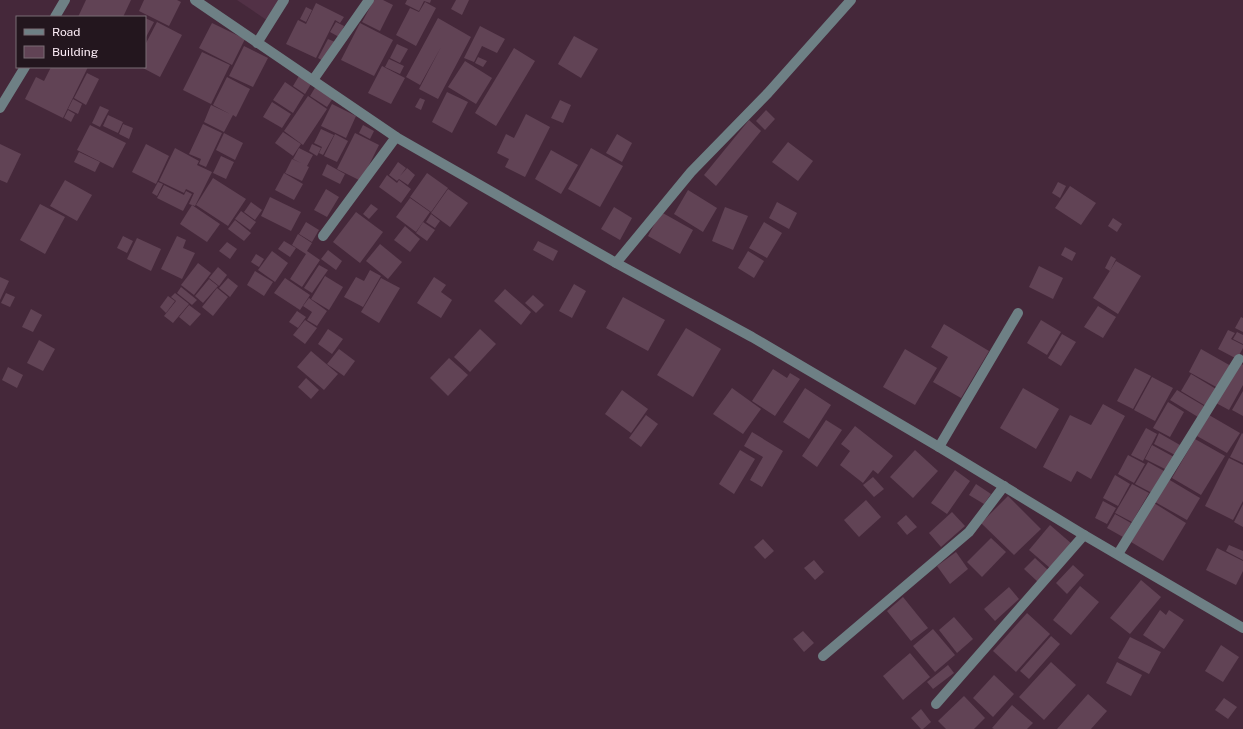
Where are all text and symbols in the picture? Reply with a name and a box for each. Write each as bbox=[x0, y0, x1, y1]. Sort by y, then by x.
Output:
legend bbox=[16, 16, 146, 68]
text: Road bbox=[52, 25, 80, 39]
text: Building bbox=[52, 45, 98, 59]

